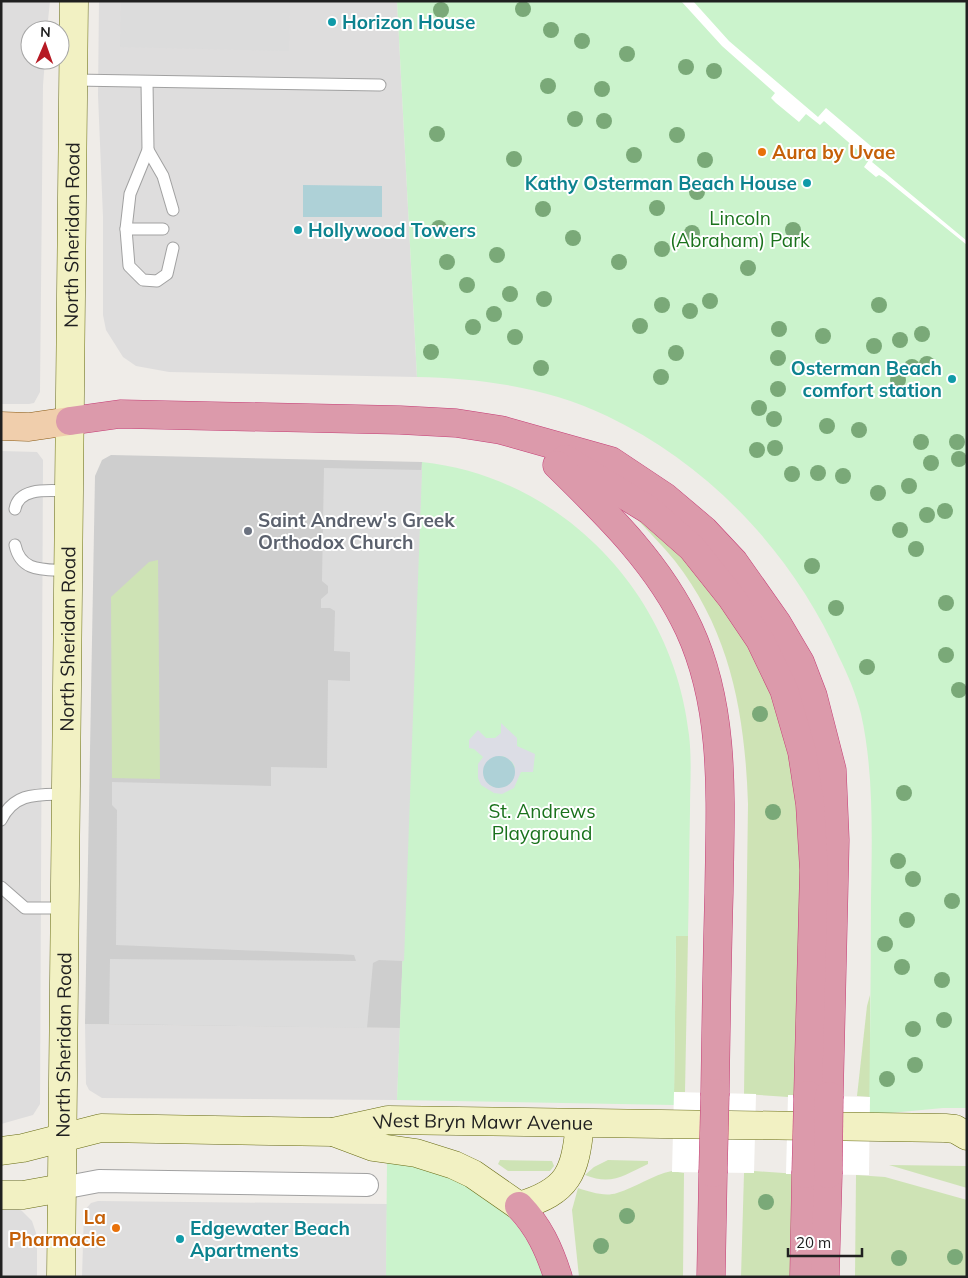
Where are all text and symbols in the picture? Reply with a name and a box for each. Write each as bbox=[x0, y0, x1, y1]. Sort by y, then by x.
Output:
place label: Horizon House bbox=[342, 10, 475, 34]
marker: Horizon House bbox=[326, 16, 338, 28]
north arrow bbox=[20, 20, 70, 70]
text: N bbox=[40, 23, 51, 41]
place label: Aura by Uvae bbox=[772, 140, 895, 164]
street label: North Sheridan Road bbox=[59, 142, 85, 328]
marker: Aura by Uvae bbox=[756, 146, 768, 158]
place label: Kathy Osterman Beach House bbox=[525, 171, 797, 195]
marker: Kathy Osterman Beach House bbox=[801, 177, 813, 189]
park label: Lincoln (Abraham) Park bbox=[670, 206, 810, 252]
place label: Hollywood Towers bbox=[308, 218, 476, 242]
marker: Hollywood Towers bbox=[292, 224, 304, 236]
place label: Osterman Beach comfort station bbox=[791, 356, 942, 402]
marker: Osterman Beach comfort station bbox=[946, 373, 958, 385]
place label: Saint Andrew's Greek Orthodox Church bbox=[258, 508, 455, 554]
marker: Saint Andrew's Greek Orthodox Church bbox=[242, 525, 254, 537]
street label: North Sheridan Road bbox=[55, 546, 80, 732]
park label: St. Andrews Playground bbox=[488, 799, 596, 845]
street label: North Sheridan Road bbox=[50, 952, 76, 1138]
street label: West Bryn Mawr Avenue bbox=[371, 1107, 593, 1135]
place label: La Pharmacie bbox=[9, 1205, 106, 1251]
place label: Edgewater Beach Apartments bbox=[190, 1216, 350, 1262]
marker: La Pharmacie bbox=[110, 1222, 122, 1234]
scale bar bbox=[788, 1226, 862, 1258]
marker: Edgewater Beach Apartments bbox=[174, 1233, 186, 1245]
text: 20 m bbox=[796, 1233, 831, 1252]

